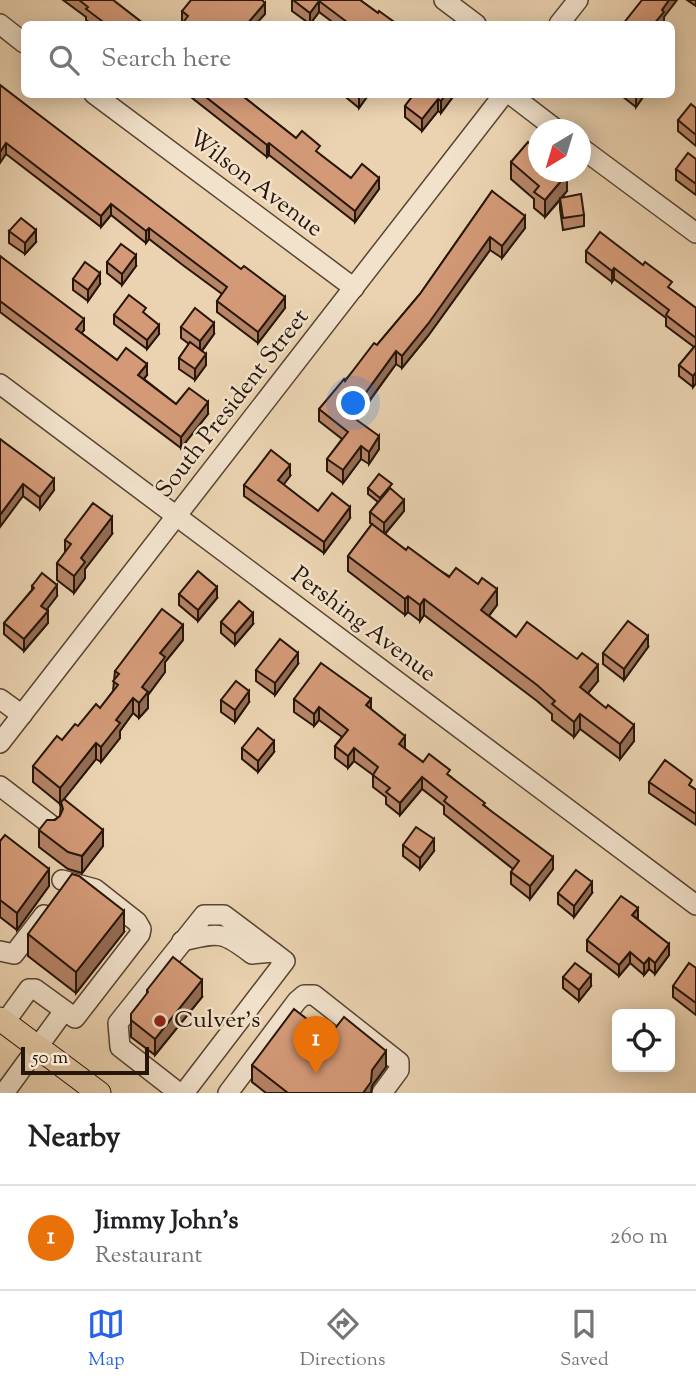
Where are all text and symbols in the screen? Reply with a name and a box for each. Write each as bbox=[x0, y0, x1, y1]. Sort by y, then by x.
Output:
search box bbox=[21, 21, 675, 98]
icon: search bbox=[45, 41, 83, 79]
text: Search here bbox=[101, 41, 231, 78]
north arrow bbox=[528, 119, 591, 182]
street label: Wilson Avenue bbox=[181, 122, 329, 246]
street label: South President Street bbox=[148, 302, 318, 506]
your location bbox=[336, 386, 370, 420]
street label: Pershing Avenue bbox=[283, 559, 443, 691]
place label: Culver's bbox=[174, 1004, 260, 1038]
map controls bbox=[612, 1009, 675, 1072]
button: locate bbox=[612, 1009, 675, 1072]
marker: Culver's bbox=[152, 1013, 168, 1029]
pin: 1 bbox=[293, 1016, 339, 1074]
scale bar bbox=[21, 1044, 149, 1076]
text: 50 m bbox=[32, 1045, 68, 1072]
text: Nearby bbox=[28, 1117, 120, 1160]
text: Jimmy John's bbox=[95, 1203, 238, 1240]
text: 1 bbox=[47, 1221, 55, 1254]
text: 260 m bbox=[610, 1221, 668, 1254]
text: Restaurant bbox=[95, 1240, 202, 1273]
tab: Map bbox=[87, 1305, 125, 1374]
tab: Directions bbox=[300, 1305, 385, 1374]
tab: Saved bbox=[560, 1305, 609, 1374]

